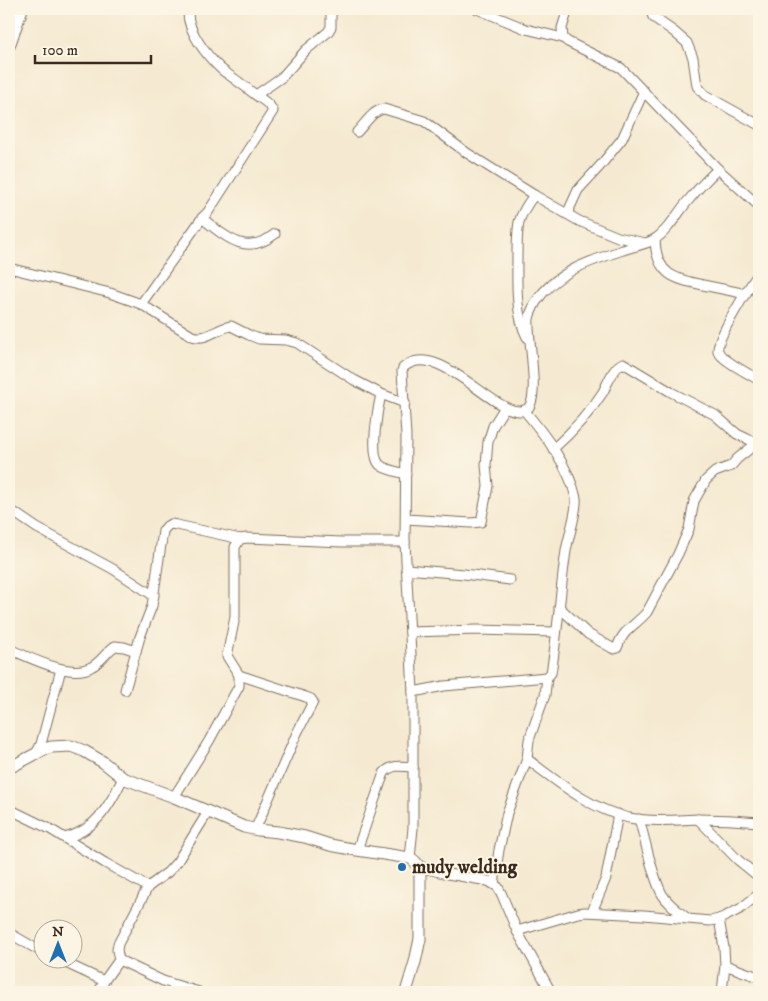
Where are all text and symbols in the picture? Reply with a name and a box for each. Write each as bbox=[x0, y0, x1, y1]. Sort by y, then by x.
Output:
scale bar bbox=[35, 32, 151, 64]
text: 100 m bbox=[42, 41, 78, 60]
place label: mudy welding bbox=[412, 856, 518, 879]
marker: mudy welding bbox=[396, 861, 408, 873]
north arrow bbox=[32, 918, 82, 968]
text: N bbox=[52, 923, 64, 941]

